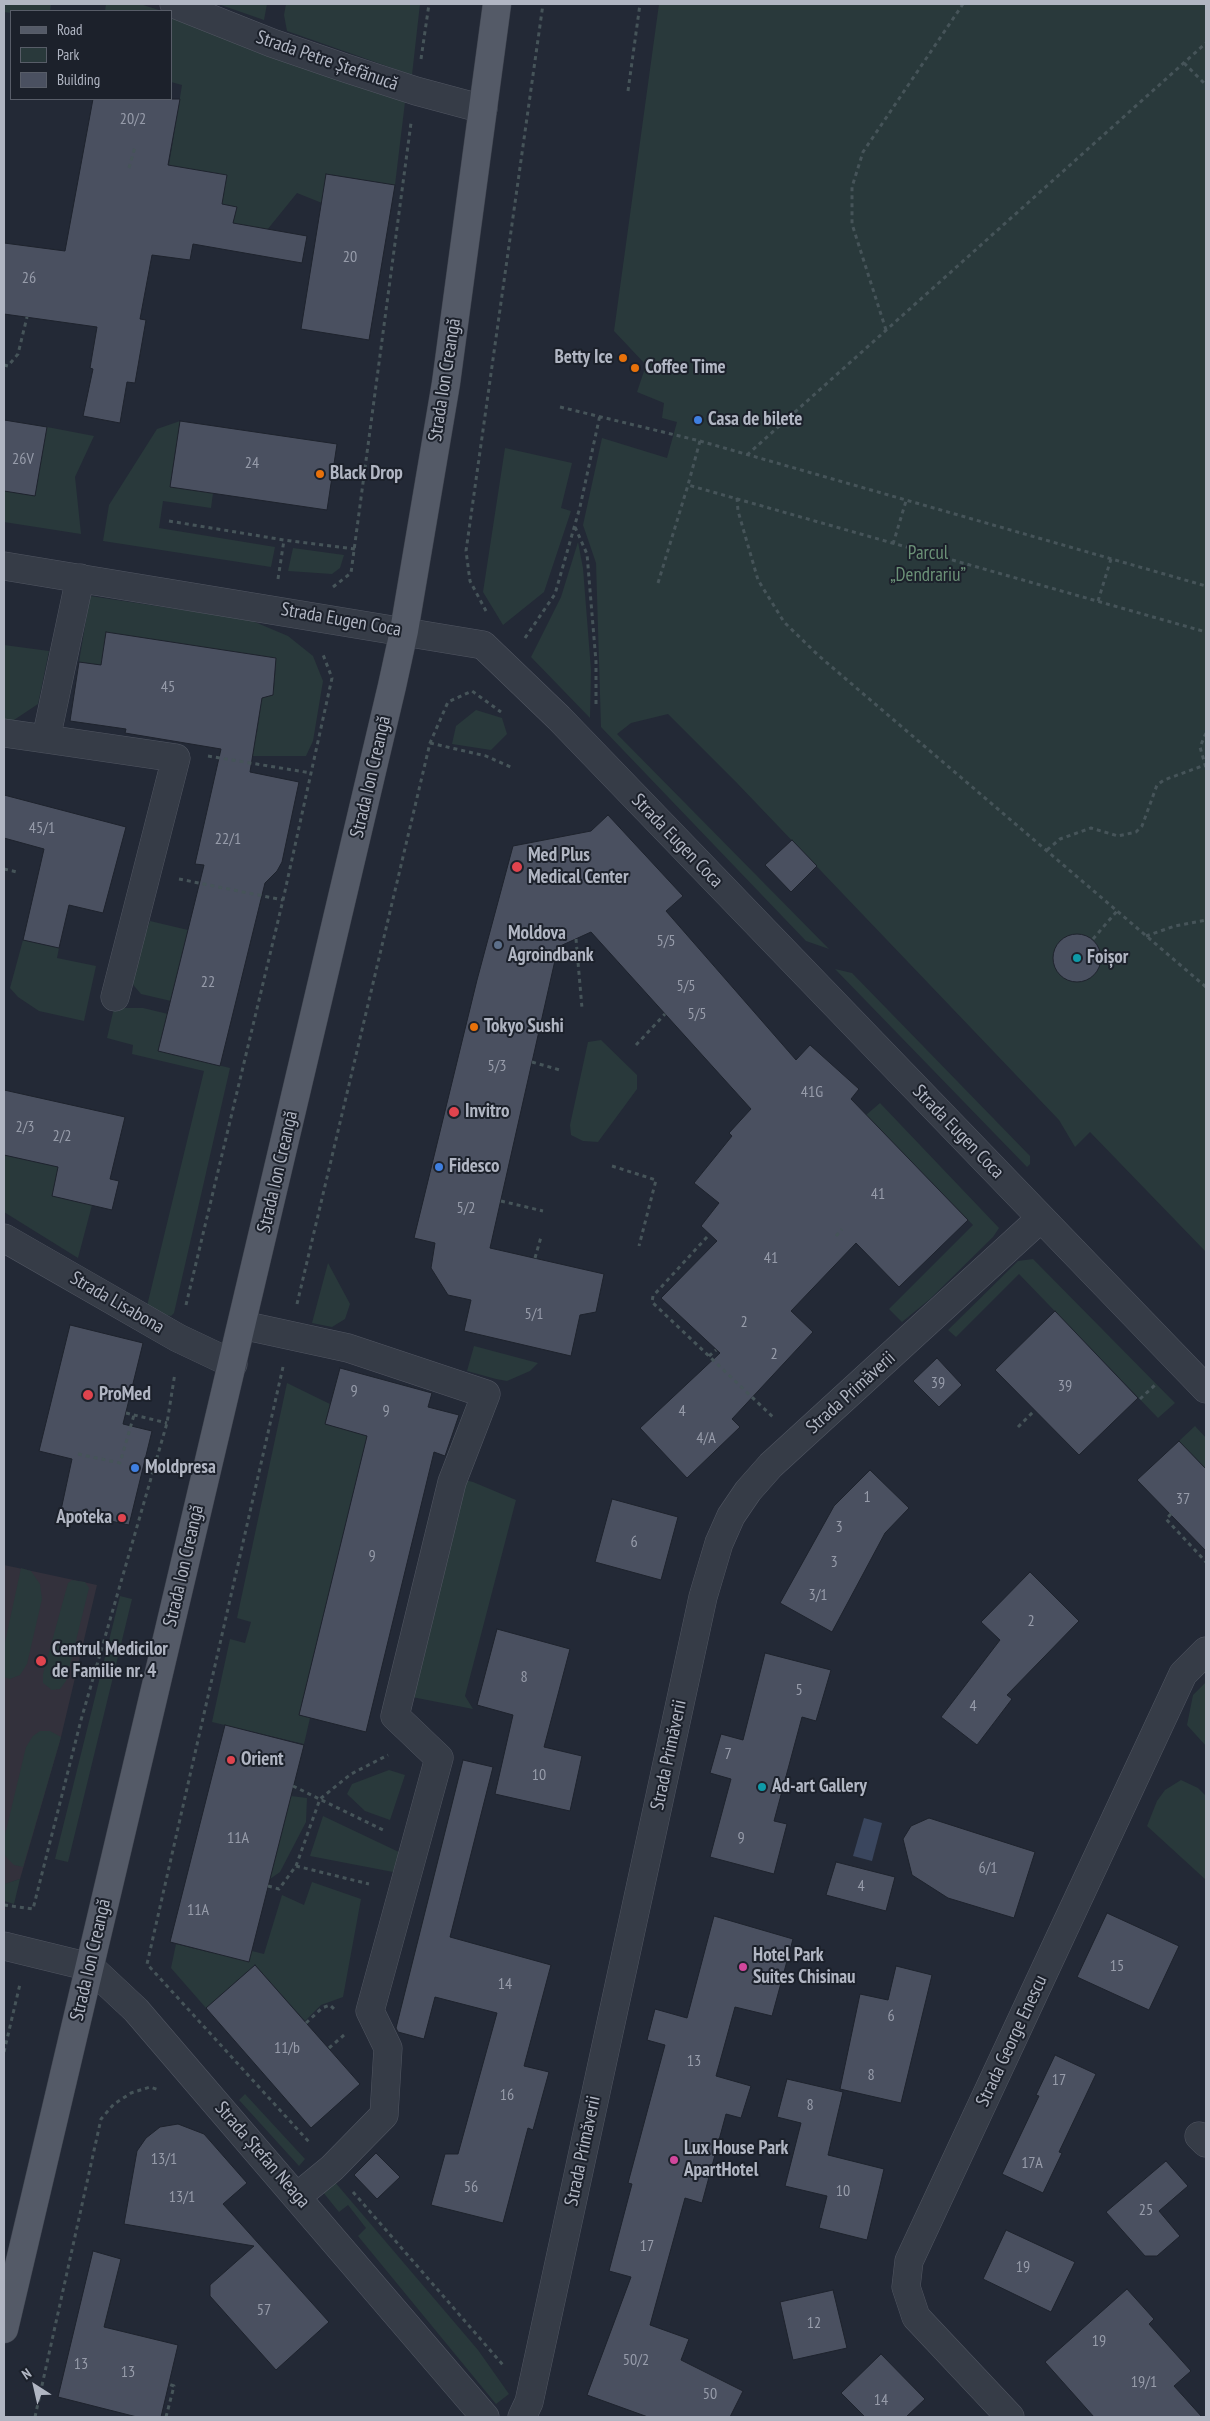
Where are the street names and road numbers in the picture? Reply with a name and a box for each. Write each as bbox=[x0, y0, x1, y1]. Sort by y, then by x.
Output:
street label: Strada Petre Ștefănucă bbox=[253, 26, 401, 96]
street label: Strada Ion Creangă bbox=[424, 317, 466, 443]
street label: Strada Eugen Coca bbox=[279, 598, 403, 642]
street label: Strada Ion Creangă bbox=[346, 714, 396, 840]
street label: Strada Eugen Coca bbox=[627, 789, 727, 893]
street label: Strada Eugen Coca bbox=[908, 1080, 1008, 1184]
street label: Strada Ion Creangă bbox=[253, 1109, 303, 1235]
street label: Strada Lisabona bbox=[66, 1267, 168, 1339]
street label: Strada Primăverii bbox=[802, 1347, 900, 1439]
street label: Strada Ion Creangă bbox=[159, 1503, 209, 1629]
street label: Strada Primăverii bbox=[646, 1698, 692, 1812]
street label: Strada Ion Creangă bbox=[66, 1897, 116, 2023]
street label: Strada George Enescu bbox=[972, 1972, 1052, 2110]
street label: Strada Primăverii bbox=[560, 2094, 606, 2208]
street label: Strada Ștefan Neaga bbox=[210, 2097, 314, 2213]

